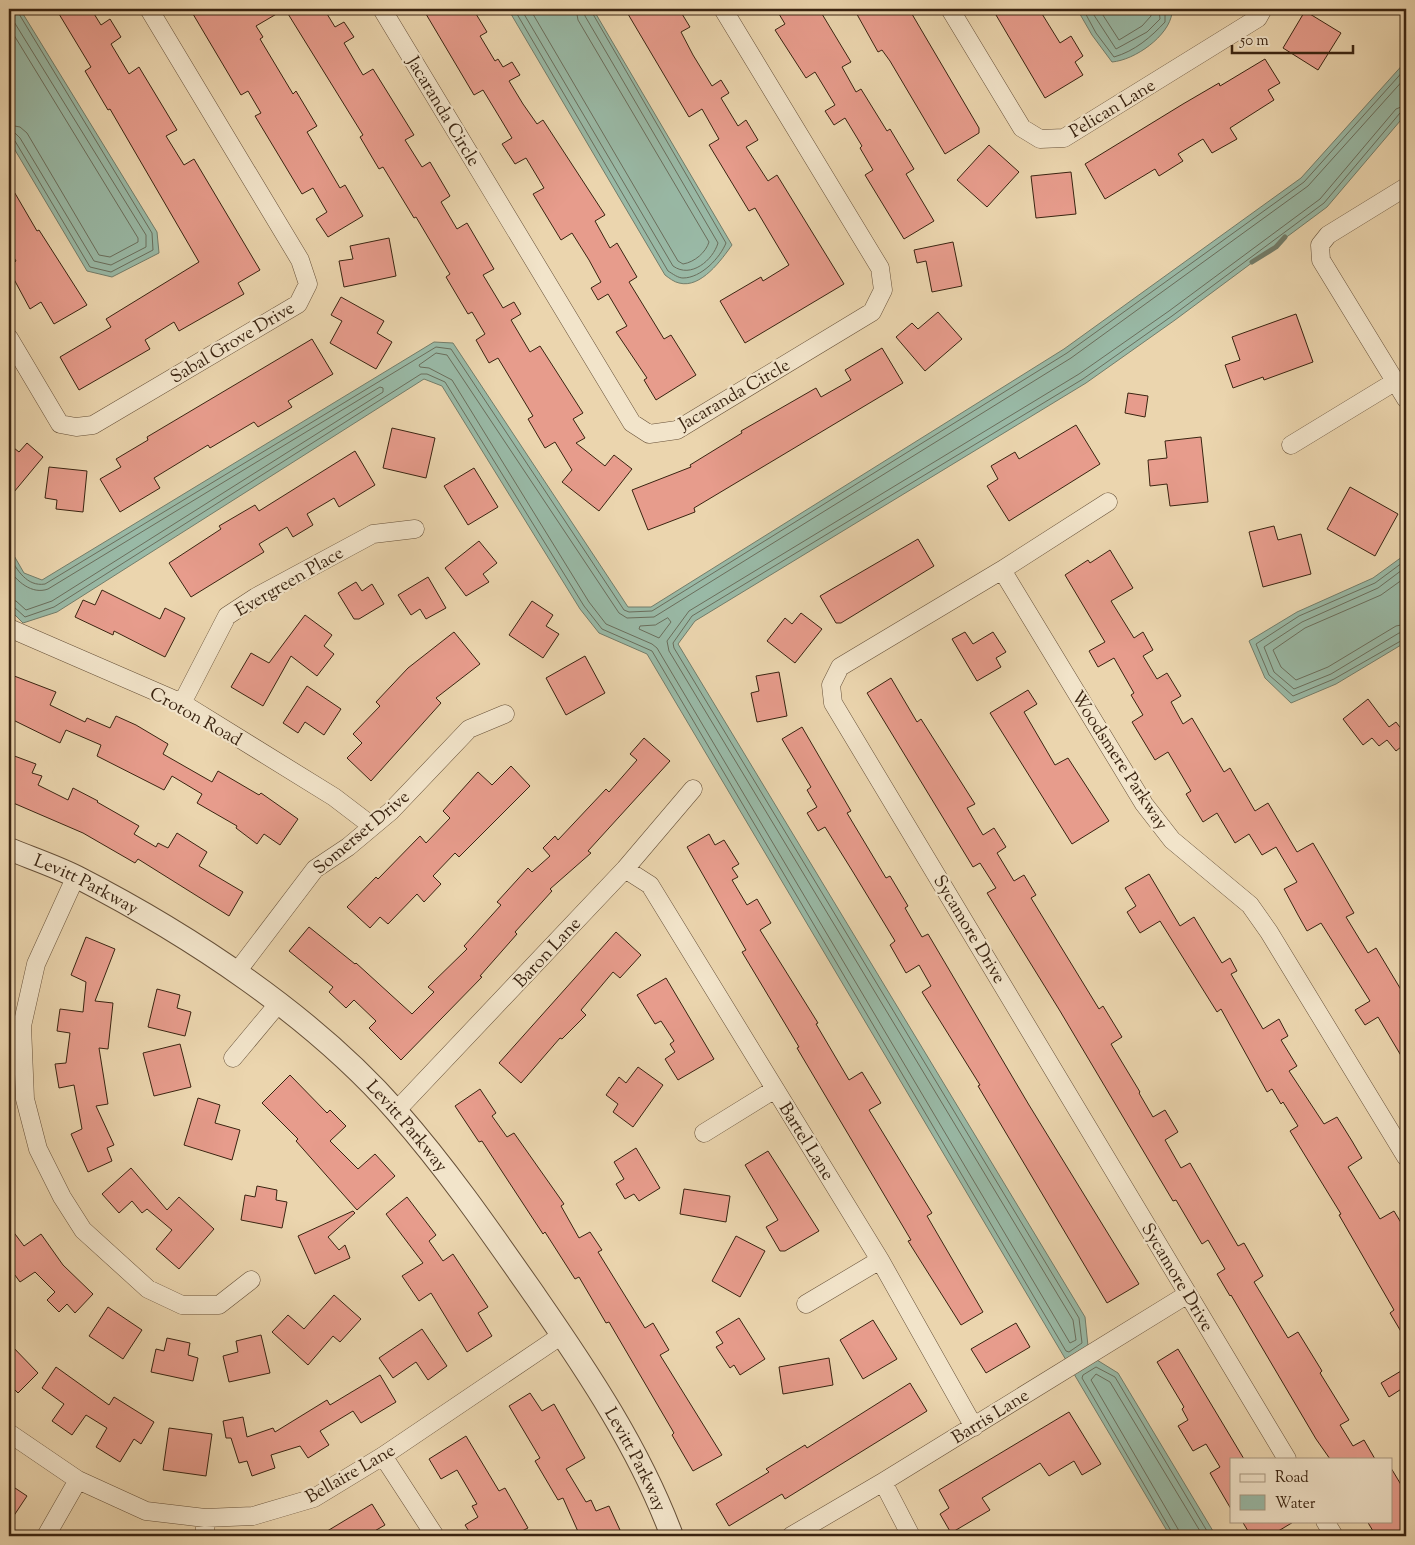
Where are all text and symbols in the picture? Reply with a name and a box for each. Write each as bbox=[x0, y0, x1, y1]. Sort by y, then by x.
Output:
scale bar bbox=[1232, 22, 1354, 54]
text: 50 m bbox=[1239, 31, 1269, 52]
street label: Jacaranda Circle bbox=[399, 51, 486, 172]
street label: Pelican Lane bbox=[1065, 74, 1161, 146]
street label: Sabal Grove Drive bbox=[166, 296, 300, 391]
street label: Jacaranda Circle bbox=[674, 353, 795, 439]
street label: Evergreen Place bbox=[231, 541, 349, 624]
street label: Croton Road bbox=[144, 682, 246, 754]
street label: Woodsmere Parkway bbox=[1063, 686, 1173, 836]
street label: Somerset Drive bbox=[308, 785, 416, 882]
street label: Levitt Parkway bbox=[30, 849, 143, 923]
street label: Sycamore Drive bbox=[926, 871, 1011, 989]
street label: Baron Lane bbox=[509, 912, 588, 995]
street label: Levitt Parkway bbox=[359, 1075, 453, 1179]
street label: Bartel Lane bbox=[771, 1098, 840, 1186]
street label: Sycamore Drive bbox=[1134, 1219, 1219, 1337]
street label: Barris Lane bbox=[947, 1384, 1035, 1452]
street label: Levitt Parkway bbox=[596, 1403, 672, 1516]
street label: Bellaire Lane bbox=[301, 1438, 401, 1511]
legend bbox=[1230, 1458, 1392, 1522]
text: Road bbox=[1275, 1468, 1309, 1489]
text: Water bbox=[1275, 1494, 1316, 1515]

